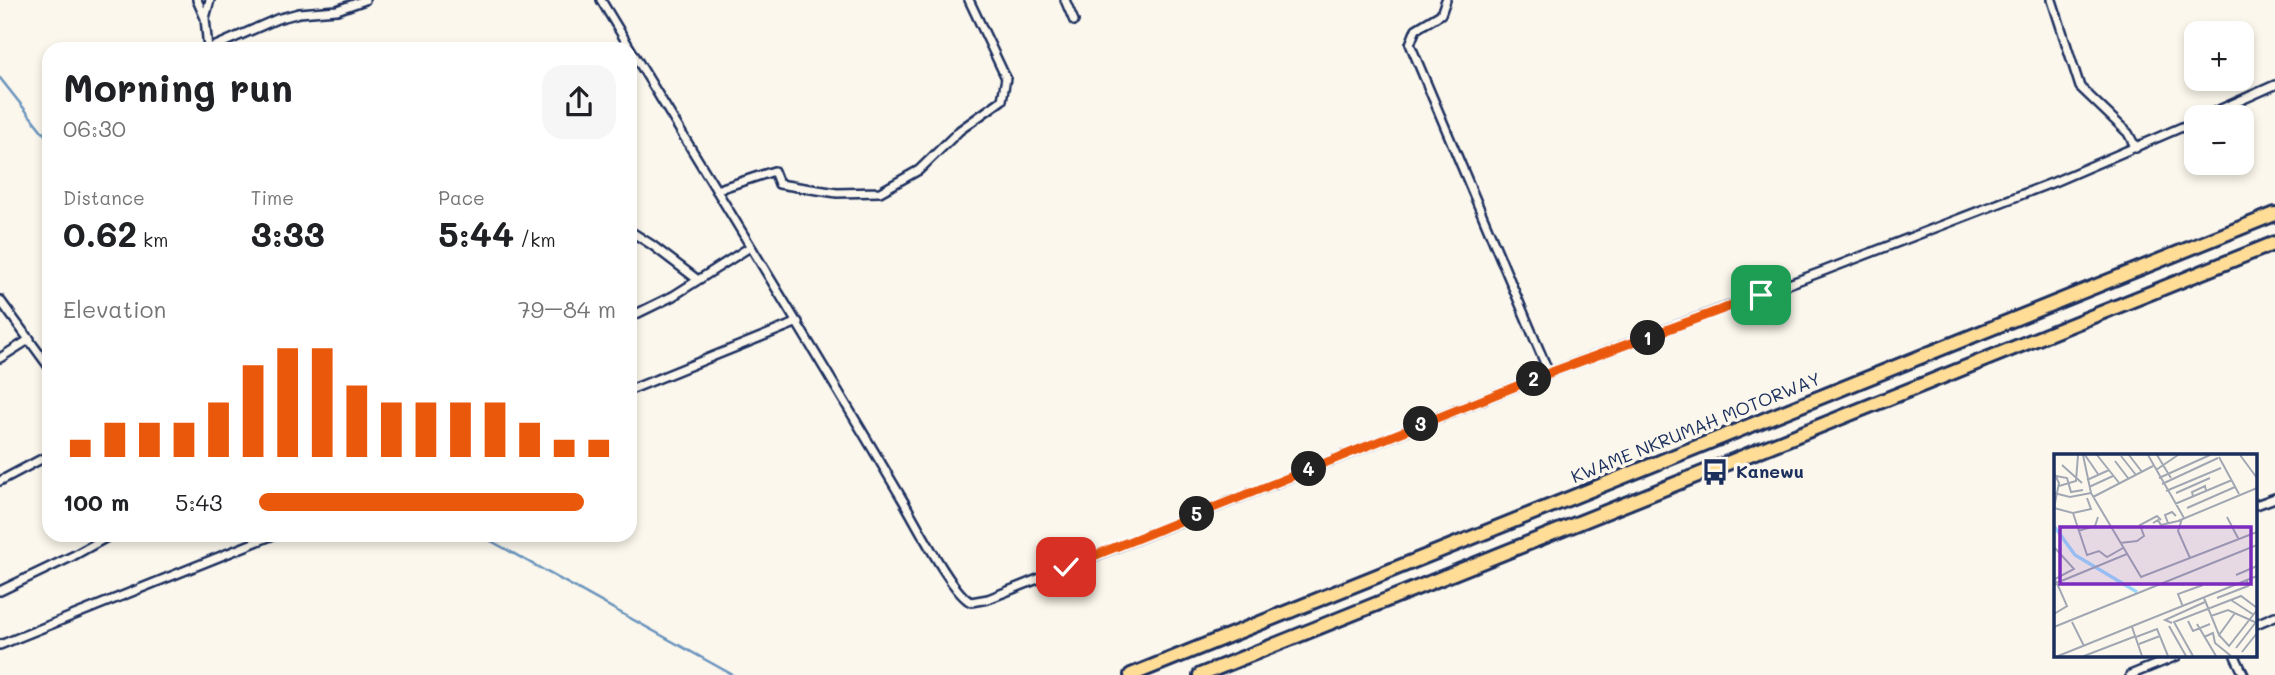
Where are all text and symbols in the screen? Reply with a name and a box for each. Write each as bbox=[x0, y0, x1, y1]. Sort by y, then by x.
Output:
map controls bbox=[2184, 21, 2254, 175]
button: + bbox=[2184, 21, 2254, 91]
text: Morning run bbox=[63, 62, 293, 112]
button: share bbox=[542, 65, 616, 139]
button: − bbox=[2184, 105, 2254, 175]
text: 06:30 bbox=[63, 113, 126, 143]
text: Distance bbox=[63, 185, 145, 210]
text: Time bbox=[251, 185, 294, 210]
text: Pace bbox=[438, 185, 485, 210]
text: 0.62 bbox=[63, 210, 137, 256]
text: 3:33 bbox=[251, 210, 325, 256]
text: 5:44 bbox=[438, 210, 514, 256]
text: km bbox=[137, 227, 168, 252]
text: /km bbox=[514, 227, 556, 252]
pin bbox=[1731, 265, 1791, 325]
icon: arrive bbox=[1742, 276, 1780, 314]
text: Elevation bbox=[63, 294, 166, 324]
text: 79–84 m bbox=[518, 294, 616, 324]
pin: 1 bbox=[1630, 320, 1666, 356]
text: 1 bbox=[1643, 325, 1652, 350]
pin: 2 bbox=[1516, 362, 1552, 396]
text: 2 bbox=[1528, 366, 1539, 391]
street label: KWAME NKRUMAH MOTORWAY bbox=[1567, 366, 1824, 488]
pin: 3 bbox=[1404, 406, 1438, 442]
text: 3 bbox=[1415, 411, 1426, 436]
pin: 4 bbox=[1292, 452, 1326, 486]
inset map bbox=[2054, 454, 2258, 658]
text: 4 bbox=[1302, 456, 1315, 481]
bus stop icon: Kanewu bbox=[1700, 457, 1730, 487]
place label: Kanewu bbox=[1736, 459, 1804, 483]
text: 100 m bbox=[63, 487, 129, 517]
text: 5:43 bbox=[175, 487, 223, 517]
pin: 5 bbox=[1180, 496, 1214, 532]
text: 5 bbox=[1191, 501, 1202, 526]
pin bbox=[1036, 537, 1096, 597]
icon: check bbox=[1047, 548, 1085, 586]

